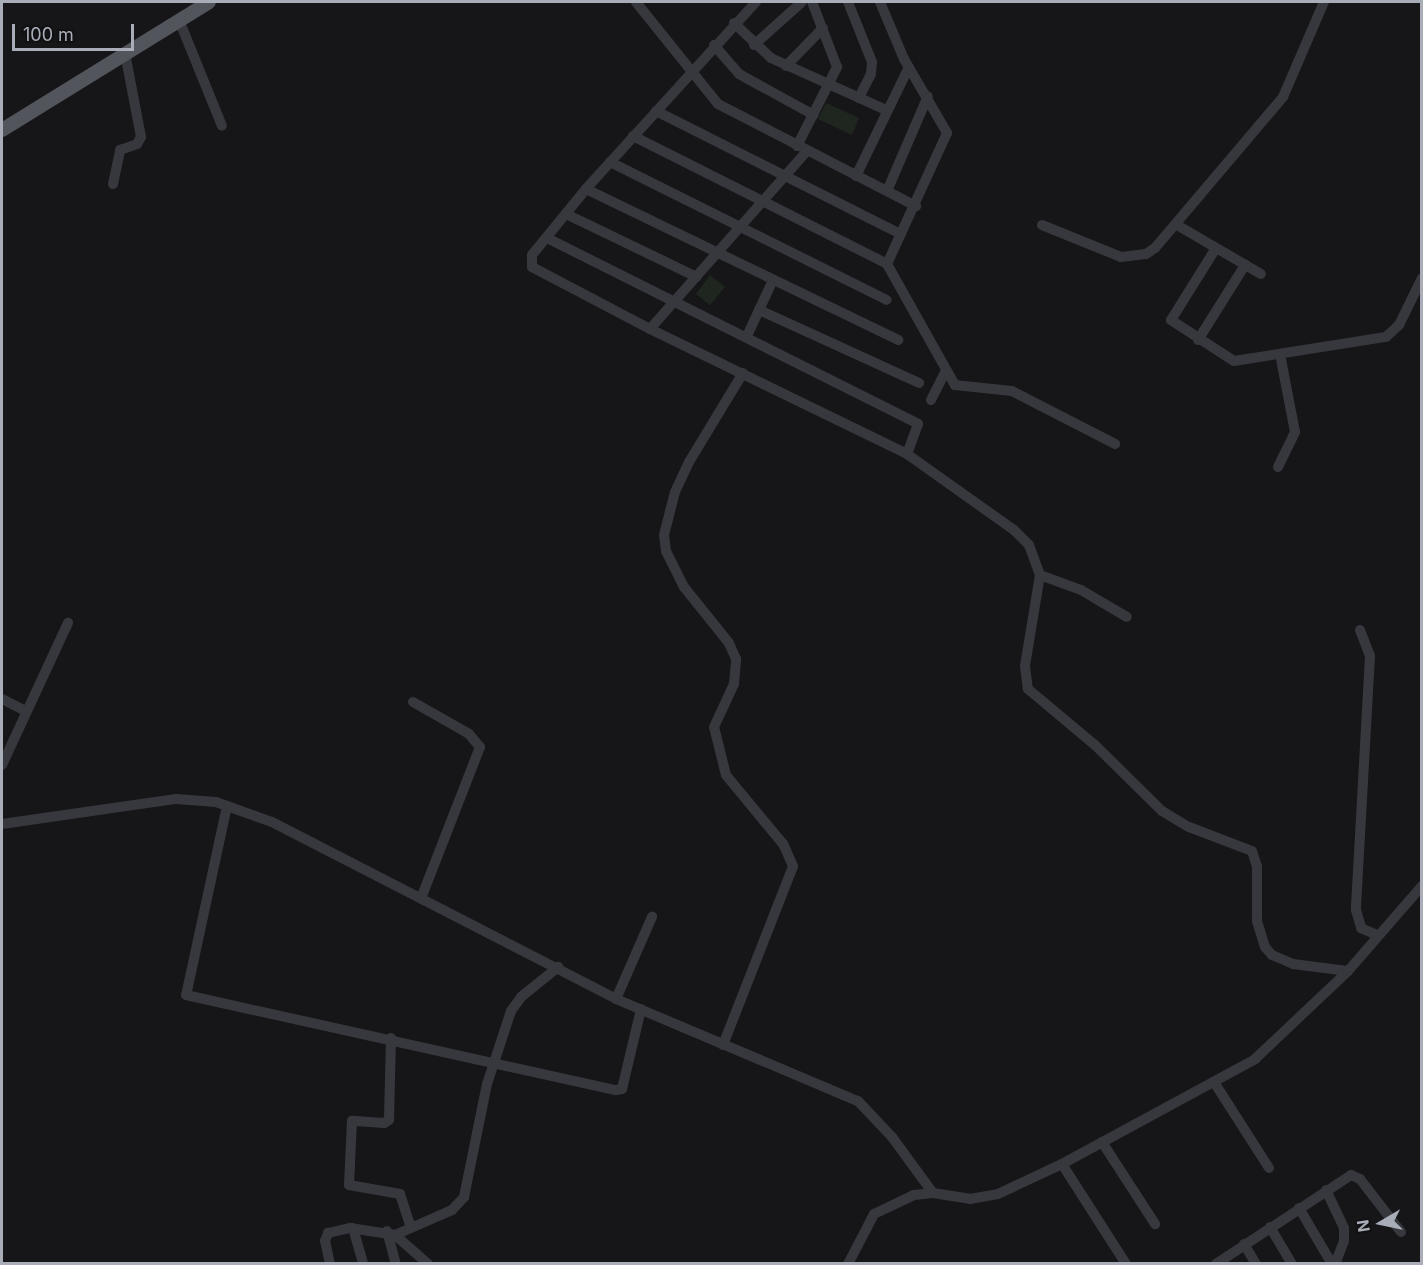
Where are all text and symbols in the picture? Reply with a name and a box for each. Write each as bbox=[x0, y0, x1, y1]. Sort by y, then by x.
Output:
scale bar bbox=[15, 12, 136, 50]
text: 100 m bbox=[23, 24, 74, 45]
north arrow bbox=[1351, 1193, 1411, 1253]
text: N bbox=[1352, 1218, 1374, 1233]

